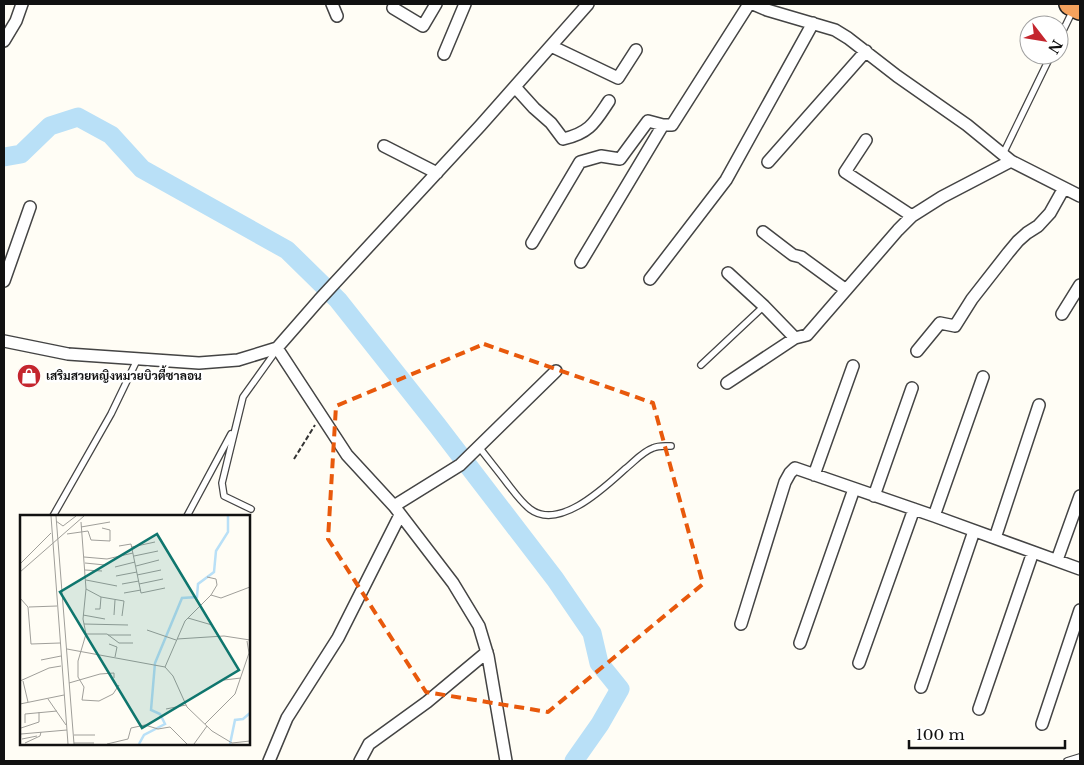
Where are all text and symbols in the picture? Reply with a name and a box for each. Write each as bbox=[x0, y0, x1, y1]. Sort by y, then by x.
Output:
north arrow bbox=[1019, 15, 1069, 65]
text: N bbox=[1044, 36, 1066, 57]
shop icon: เสริมสวยหญิงหมวยบิวตี้ซาลอน bbox=[16, 363, 42, 389]
place label: เสริมสวยหญิงหมวยบิวตี้ซาลอน bbox=[46, 365, 202, 383]
inset map bbox=[20, 515, 250, 745]
scale bar bbox=[909, 718, 1065, 750]
text: 100 m bbox=[916, 725, 965, 744]

